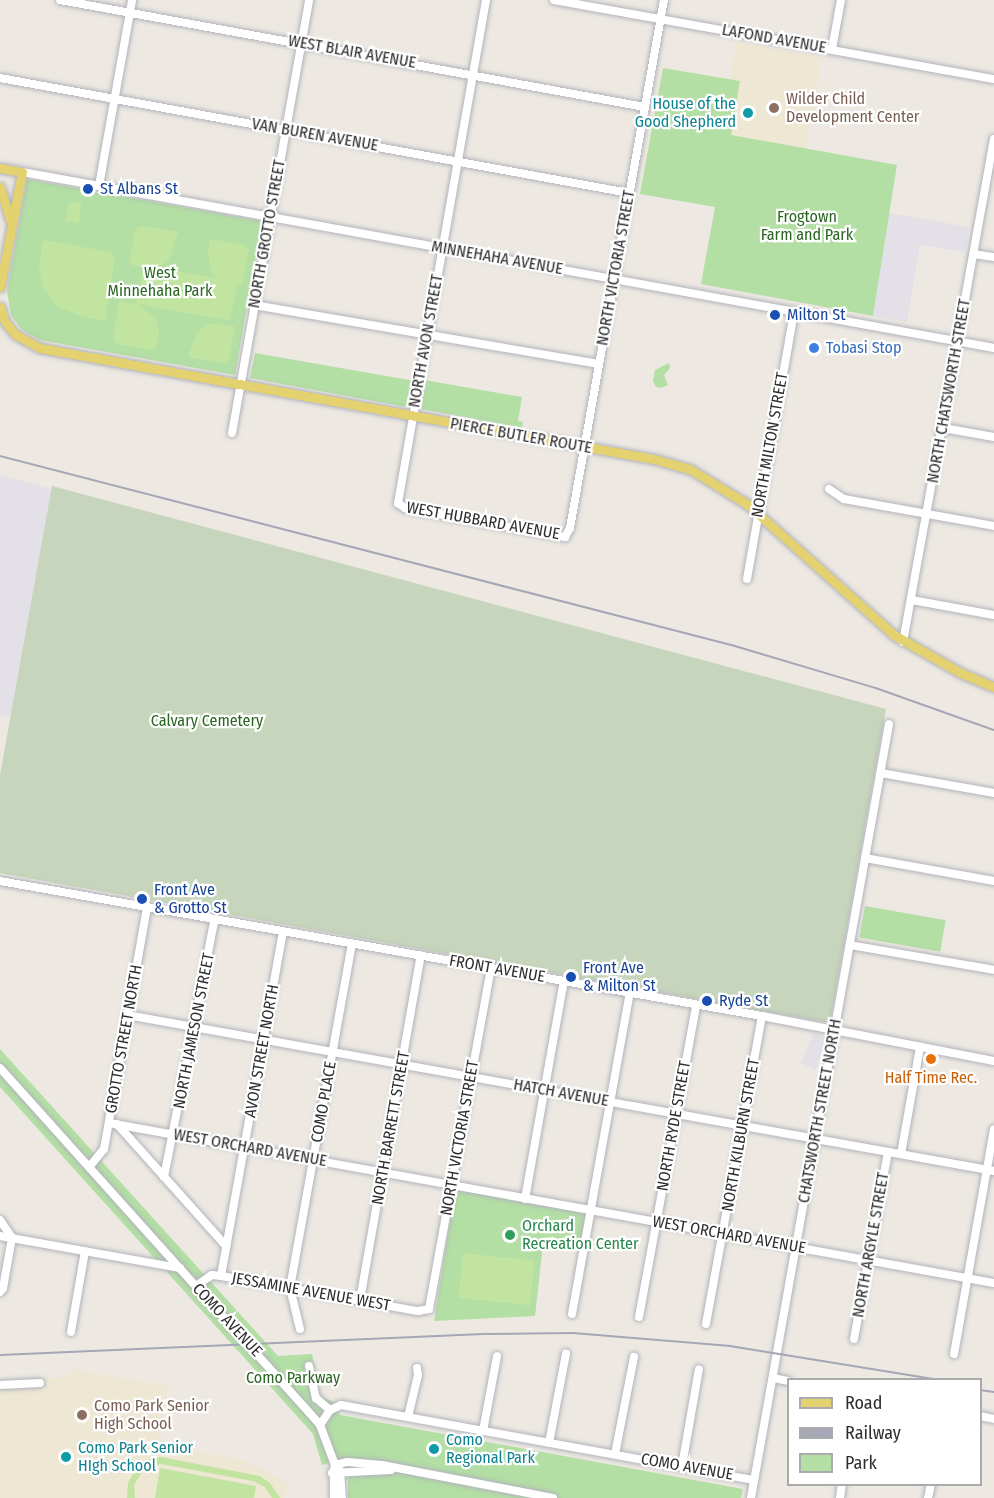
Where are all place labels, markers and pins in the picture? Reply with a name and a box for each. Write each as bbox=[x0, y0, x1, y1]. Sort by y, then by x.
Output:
place label: Wilder Child Development Center bbox=[786, 89, 919, 127]
place label: House of the Good Shepherd bbox=[635, 94, 736, 132]
marker: Wilder Child Development Center bbox=[767, 101, 781, 115]
marker: House of the Good Shepherd bbox=[741, 106, 755, 120]
place label: St Albans St bbox=[100, 179, 178, 199]
marker: St Albans St bbox=[81, 182, 95, 196]
place label: Milton St bbox=[787, 305, 845, 325]
marker: Milton St bbox=[768, 308, 782, 322]
place label: Tobasi Stop bbox=[826, 338, 902, 358]
marker: Tobasi Stop bbox=[807, 341, 821, 355]
place label: Front Ave & Grotto St bbox=[154, 880, 227, 918]
marker: Front Ave & Grotto St bbox=[135, 892, 149, 906]
place label: Front Ave & Milton St bbox=[583, 958, 656, 996]
marker: Front Ave & Milton St bbox=[564, 970, 578, 984]
place label: Ryde St bbox=[719, 991, 768, 1011]
marker: Ryde St bbox=[700, 994, 714, 1008]
marker: Half Time Rec. bbox=[924, 1052, 938, 1066]
place label: Half Time Rec. bbox=[885, 1068, 977, 1088]
place label: Orchard Recreation Center bbox=[522, 1216, 638, 1254]
marker: Orchard Recreation Center bbox=[503, 1228, 517, 1242]
place label: Como Park Senior High School bbox=[94, 1396, 209, 1434]
marker: Como Park Senior High School bbox=[75, 1408, 89, 1422]
place label: Como Regional Park bbox=[446, 1430, 535, 1468]
place label: Como Park Senior HIgh School bbox=[78, 1438, 193, 1476]
marker: Como Regional Park bbox=[427, 1442, 441, 1456]
marker: Como Park Senior HIgh School bbox=[59, 1450, 73, 1464]

